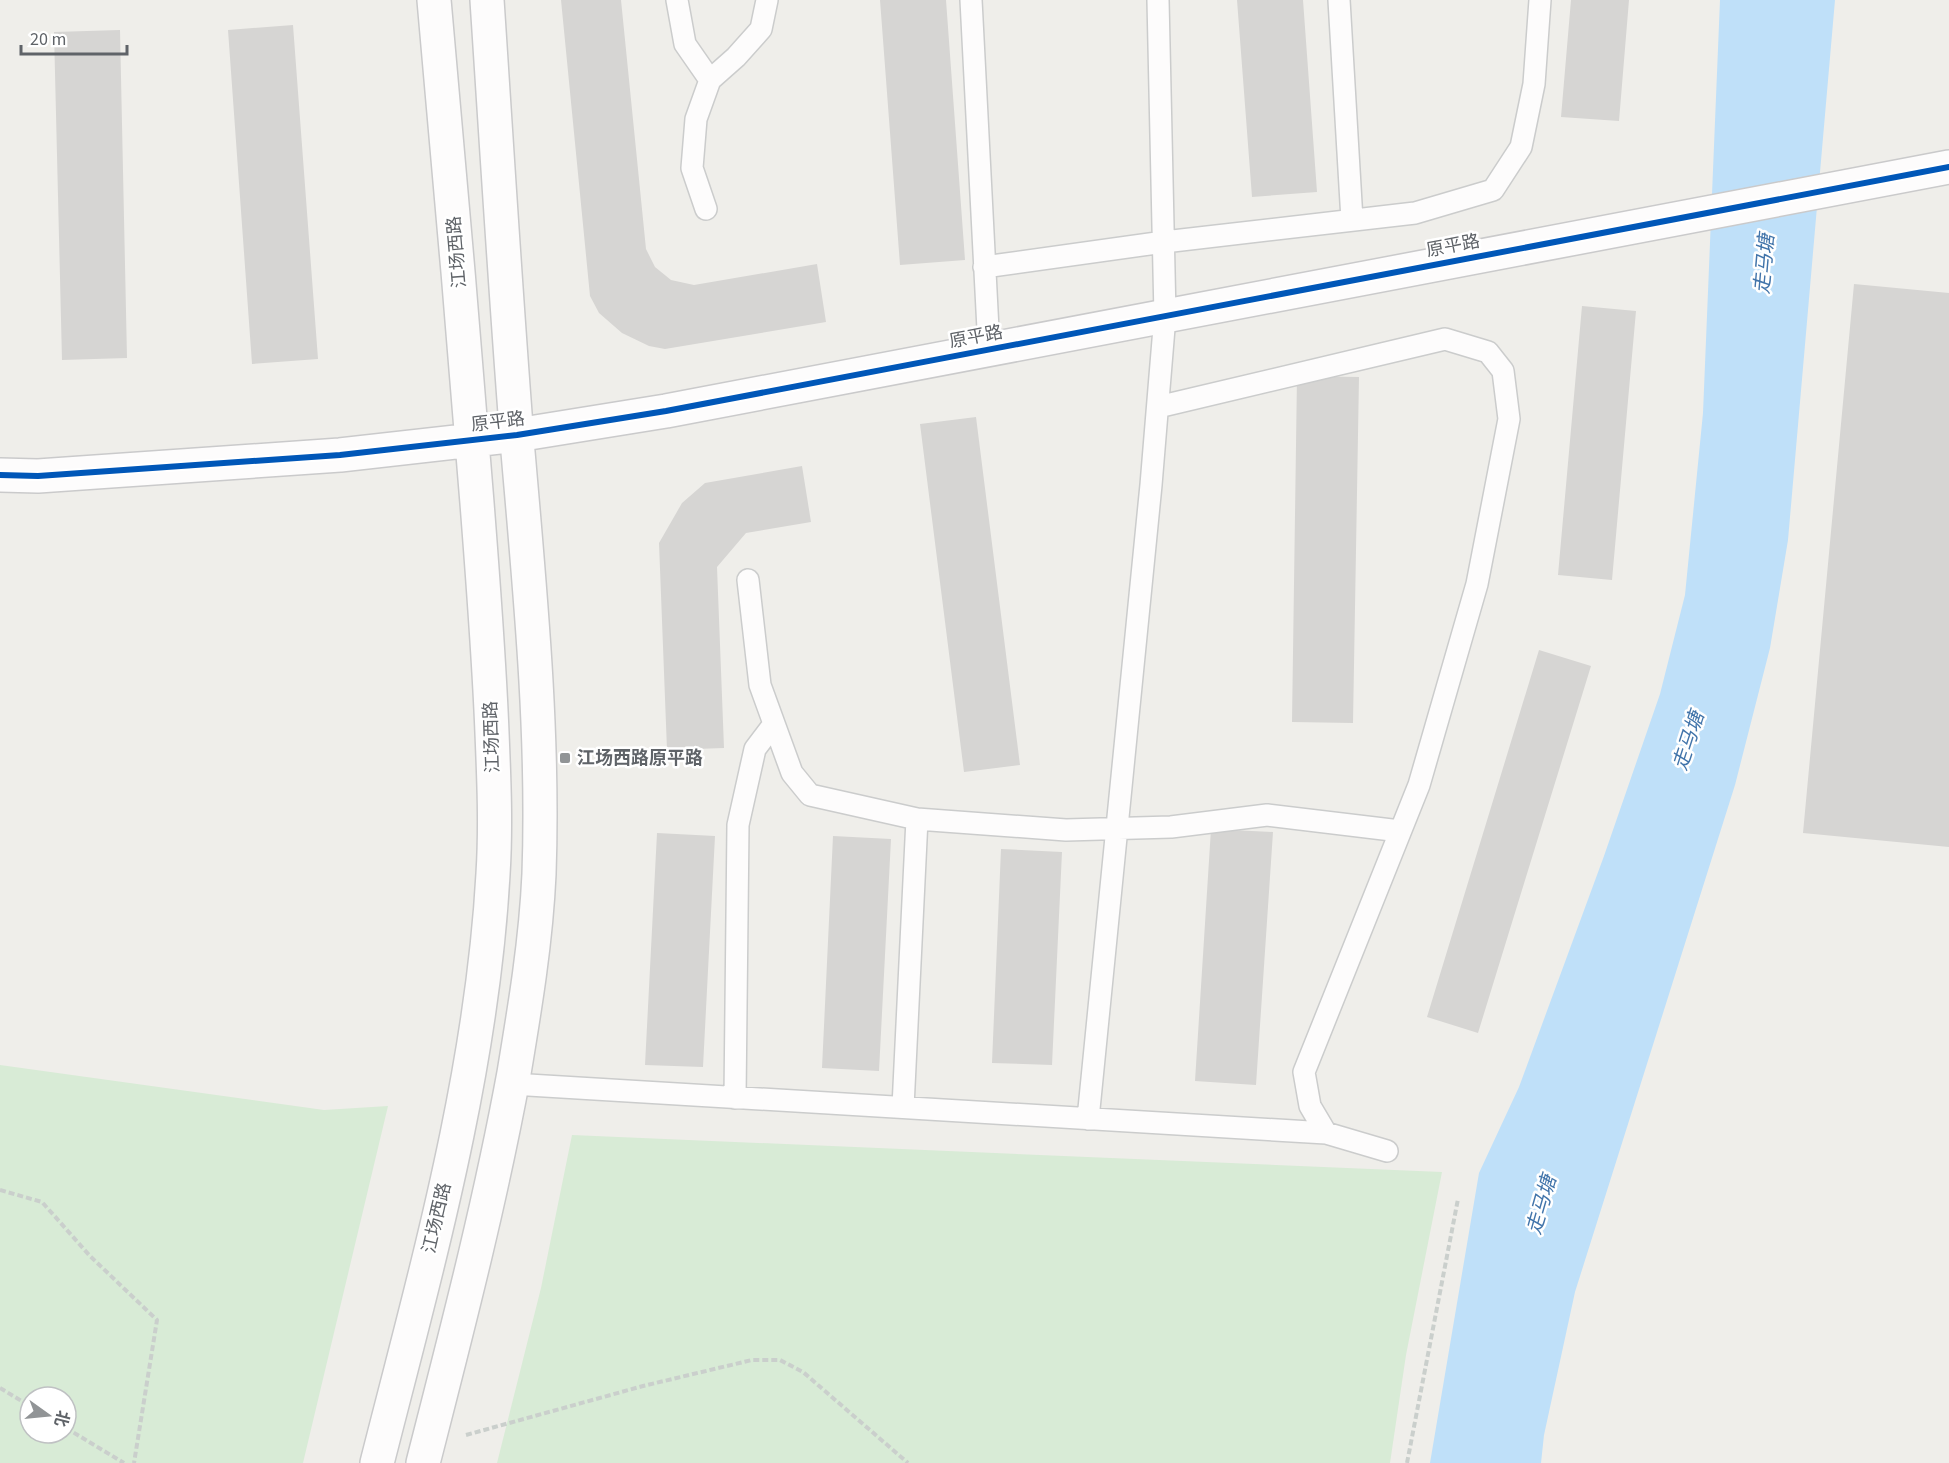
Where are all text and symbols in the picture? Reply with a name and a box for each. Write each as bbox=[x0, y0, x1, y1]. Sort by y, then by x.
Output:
scale bar bbox=[21, 18, 128, 56]
text: 20 m bbox=[30, 27, 66, 52]
street label: 江场西路 bbox=[441, 215, 473, 289]
street label: 原平路 bbox=[1424, 229, 1482, 263]
water label: 走马塘 bbox=[1748, 230, 1782, 295]
street label: 原平路 bbox=[947, 320, 1005, 354]
street label: 原平路 bbox=[470, 406, 526, 438]
street label: 江场西路 bbox=[478, 701, 506, 773]
water label: 走马塘 bbox=[1666, 705, 1713, 774]
place label: 江场西路原平路 bbox=[577, 746, 703, 771]
marker: 江场西路原平路 bbox=[558, 751, 572, 765]
water label: 走马塘 bbox=[1520, 1169, 1565, 1238]
street label: 江场西路 bbox=[417, 1180, 457, 1256]
north arrow bbox=[18, 1385, 78, 1445]
text: 北 bbox=[49, 1408, 74, 1429]

